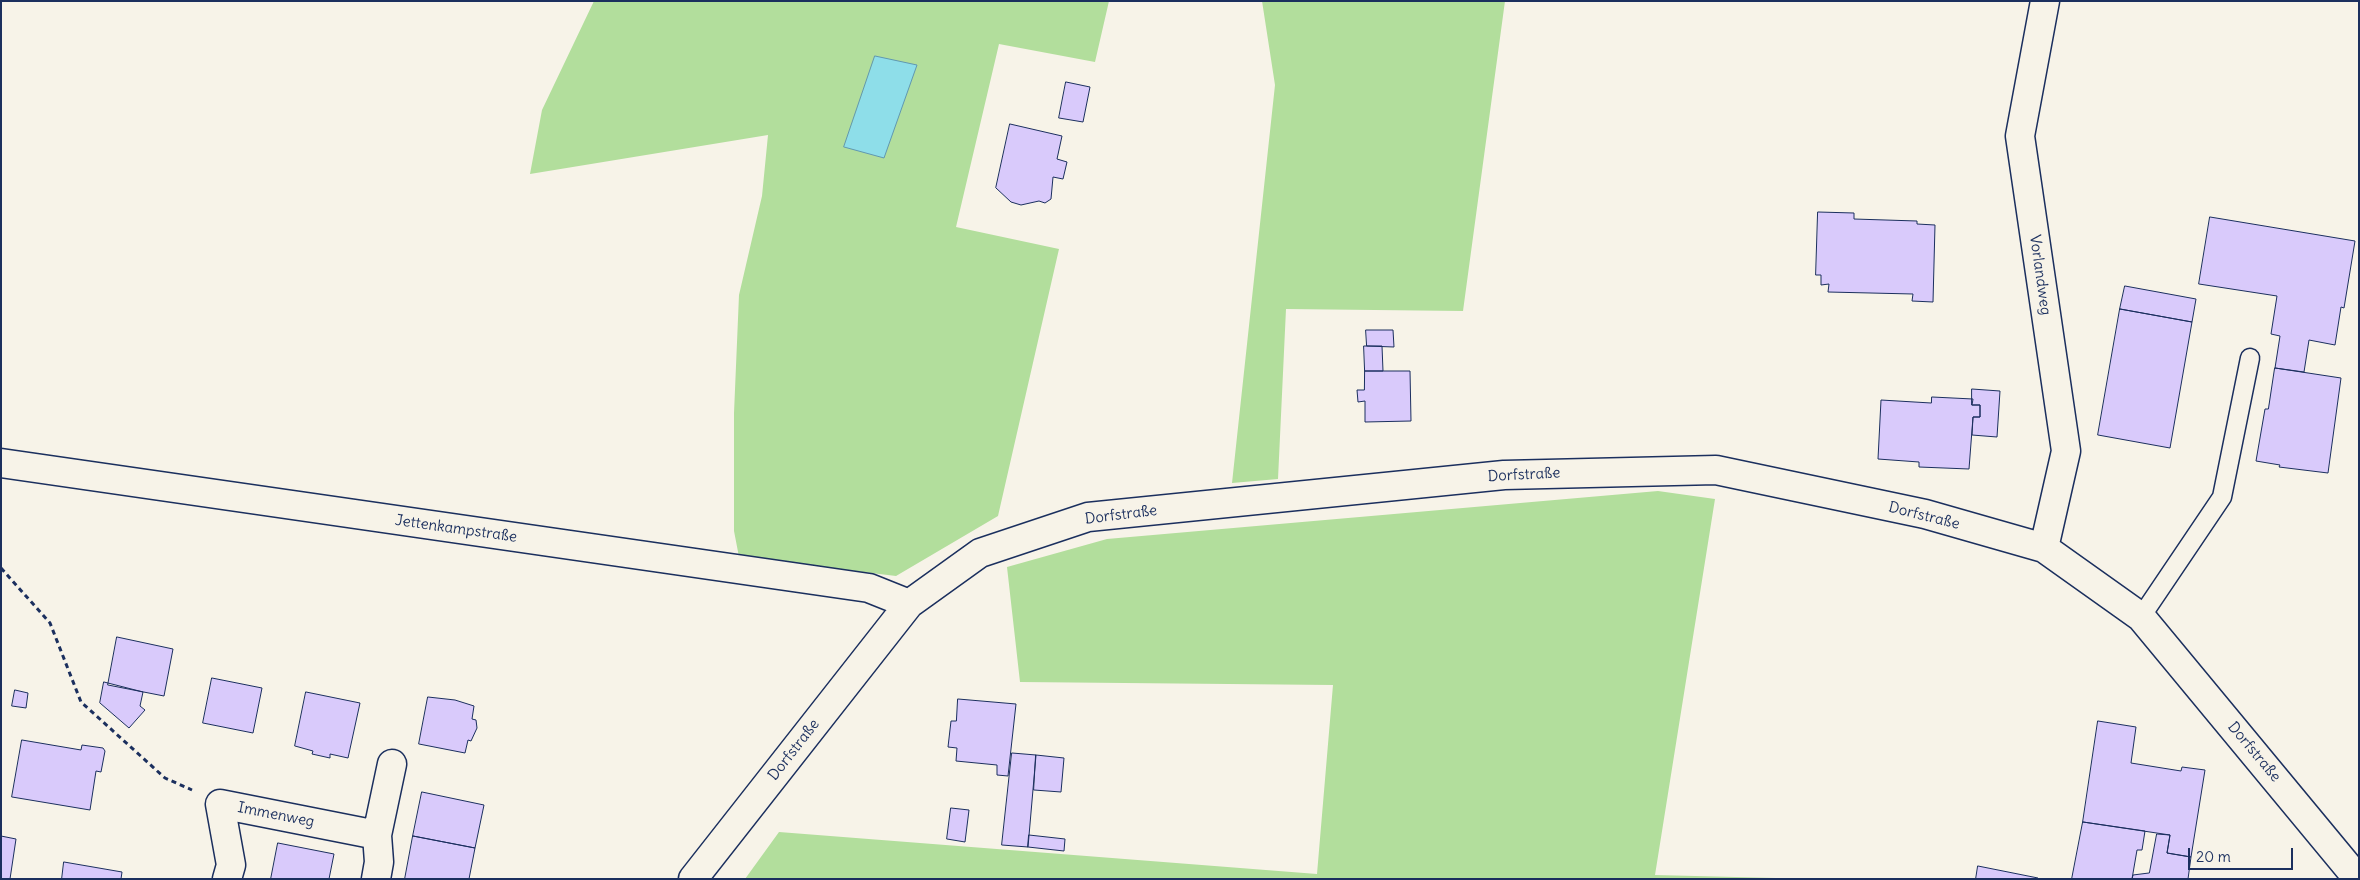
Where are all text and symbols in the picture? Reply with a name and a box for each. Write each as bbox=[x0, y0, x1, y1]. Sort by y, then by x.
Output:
street label: Vorlandweg bbox=[2025, 234, 2055, 316]
street label: Dorfstraße bbox=[1487, 464, 1561, 486]
street label: Dorfstraße bbox=[1887, 498, 1961, 534]
street label: Dorfstraße bbox=[1084, 502, 1158, 528]
street label: Jettenkampstraße bbox=[394, 512, 518, 546]
street label: Dorfstraße bbox=[765, 716, 823, 784]
street label: Dorfstraße bbox=[2224, 718, 2284, 786]
street label: Immenweg bbox=[236, 799, 316, 831]
scale bar bbox=[2190, 838, 2295, 870]
text: 20 m bbox=[2196, 847, 2231, 866]

